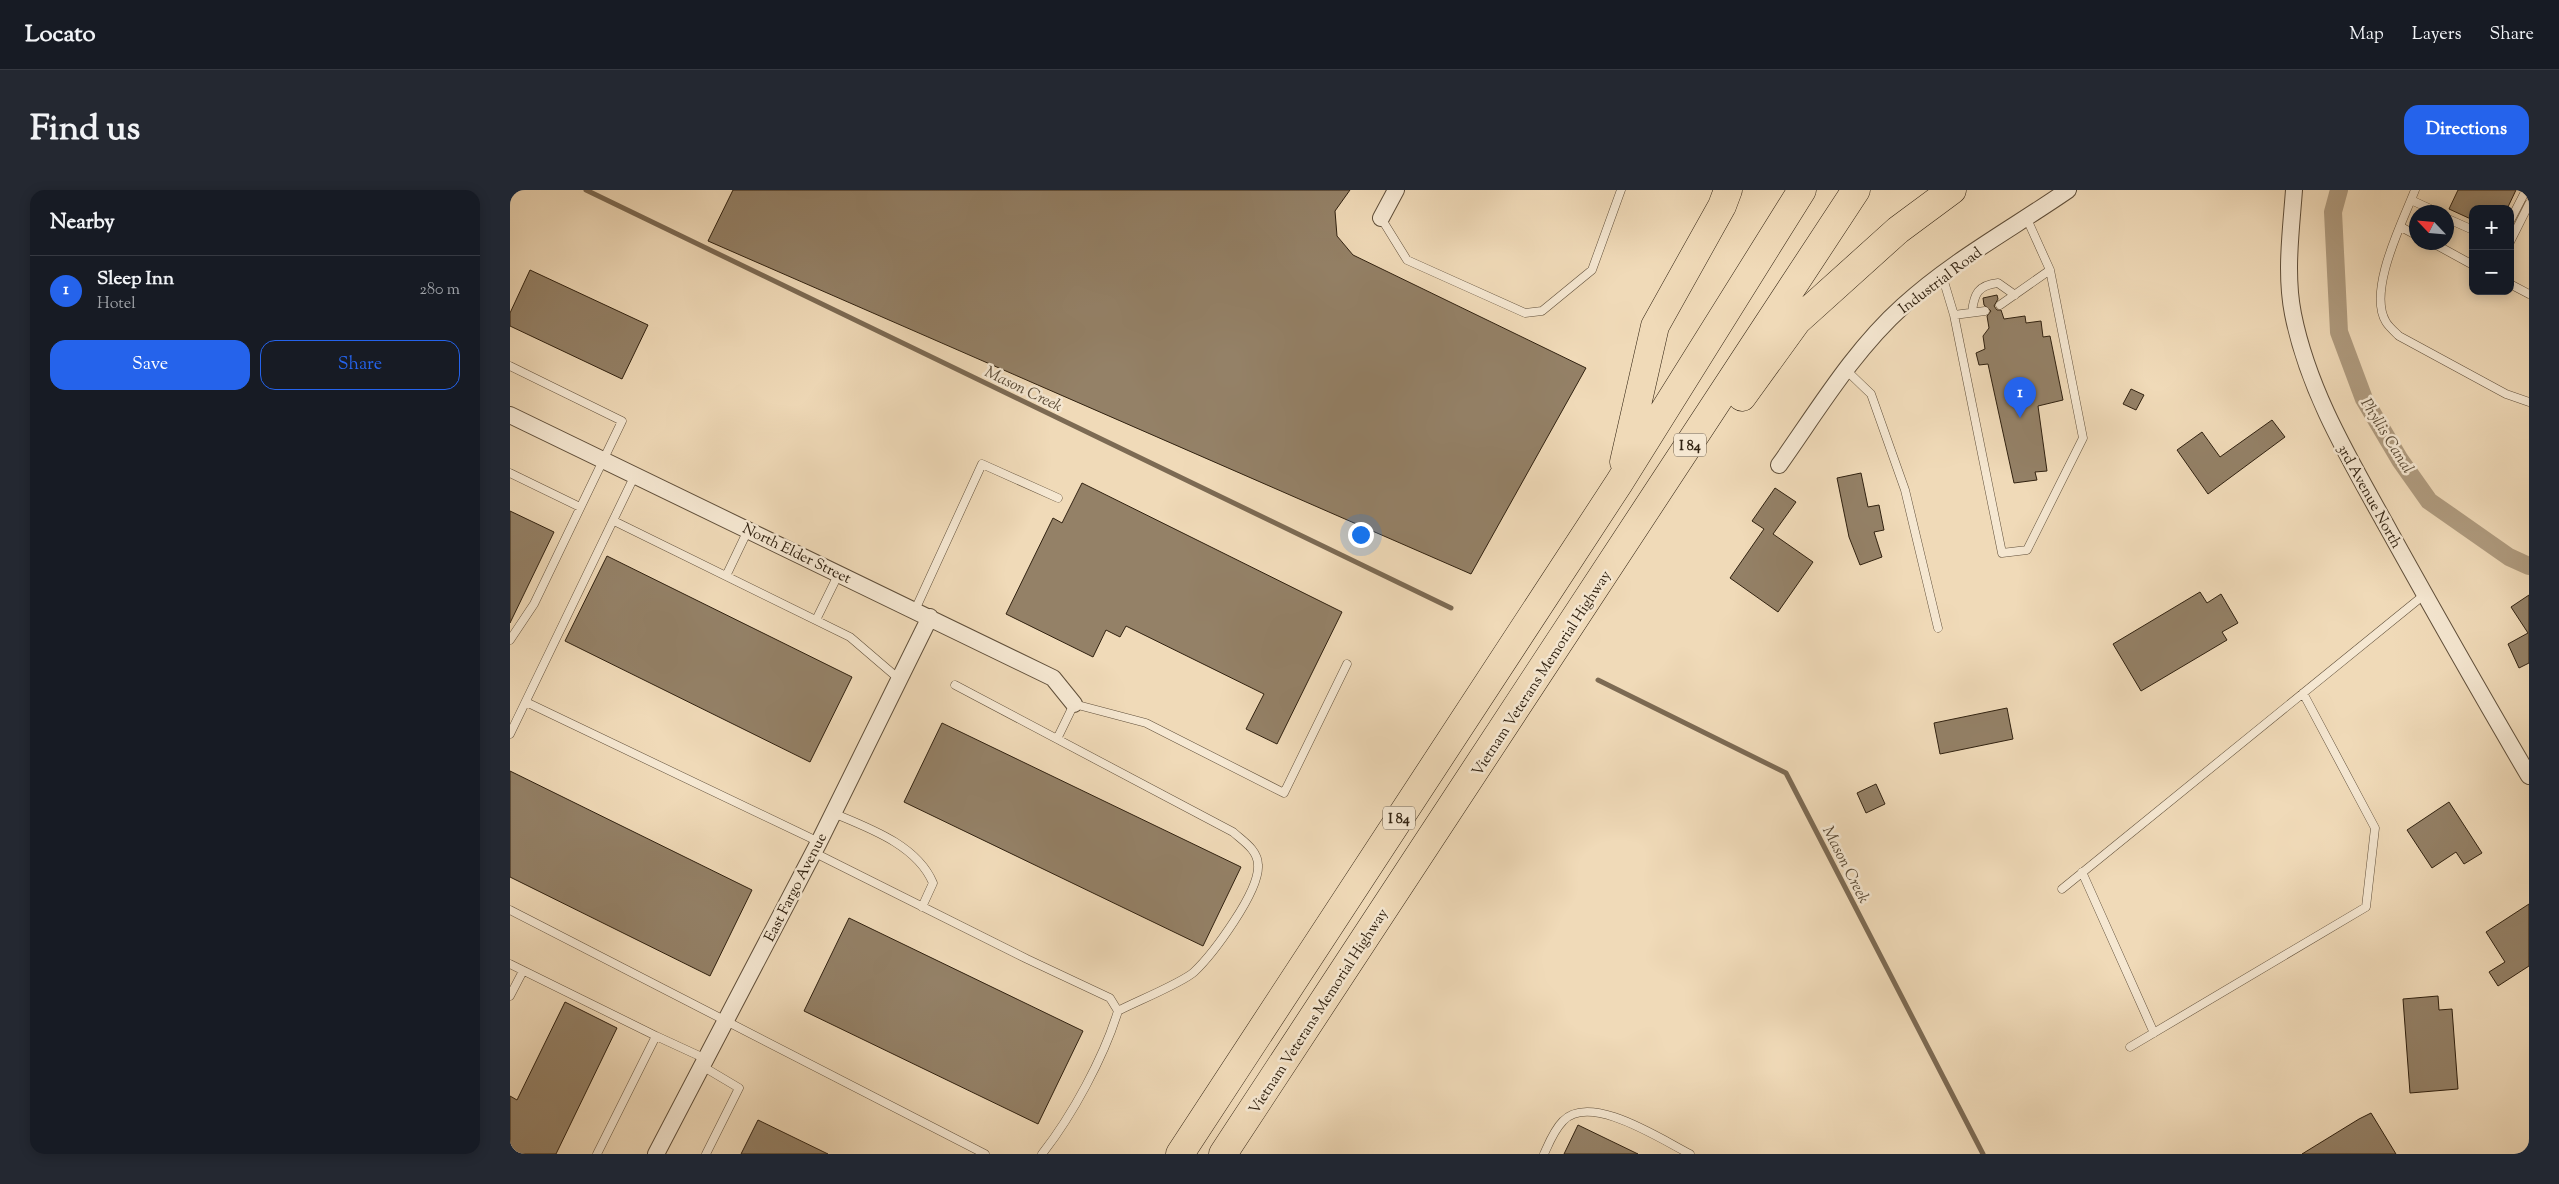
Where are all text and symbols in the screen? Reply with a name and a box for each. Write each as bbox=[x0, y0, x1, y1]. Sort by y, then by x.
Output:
text: Locato bbox=[25, 18, 96, 52]
text: Map bbox=[2349, 22, 2384, 48]
text: Layers bbox=[2412, 22, 2462, 48]
text: Share bbox=[2490, 22, 2534, 48]
text: Find us bbox=[30, 105, 140, 156]
button: Directions bbox=[2404, 105, 2529, 155]
north arrow bbox=[2409, 205, 2454, 250]
map controls bbox=[2469, 205, 2514, 295]
button: + bbox=[2469, 205, 2514, 250]
text: Nearby bbox=[50, 208, 115, 238]
street label: Industrial Road bbox=[1895, 243, 1987, 320]
button: − bbox=[2469, 250, 2514, 295]
text: Sleep Inn bbox=[97, 266, 174, 293]
text: 1 bbox=[63, 279, 69, 302]
text: 280 m bbox=[419, 279, 460, 302]
text: Hotel bbox=[97, 293, 136, 316]
button: Save bbox=[50, 340, 250, 390]
button: Share bbox=[260, 340, 460, 390]
water label: Mason Creek bbox=[980, 362, 1066, 419]
pin: 1 bbox=[2004, 377, 2036, 418]
water label: Phyllis Canal bbox=[2354, 394, 2418, 478]
road number: I 84 bbox=[1674, 434, 1706, 456]
street label: 3rd Avenue North bbox=[2331, 441, 2406, 553]
street label: North Elder Street bbox=[738, 519, 854, 590]
your location bbox=[1348, 522, 1374, 548]
street label: Vietnam Veterans Memorial Highway bbox=[1468, 566, 1617, 781]
road number: I 84 bbox=[1383, 806, 1415, 830]
water label: Mason Creek bbox=[1815, 823, 1874, 908]
street label: East Fargo Avenue bbox=[760, 830, 833, 946]
street label: Vietnam Veterans Memorial Highway bbox=[1245, 904, 1394, 1119]

